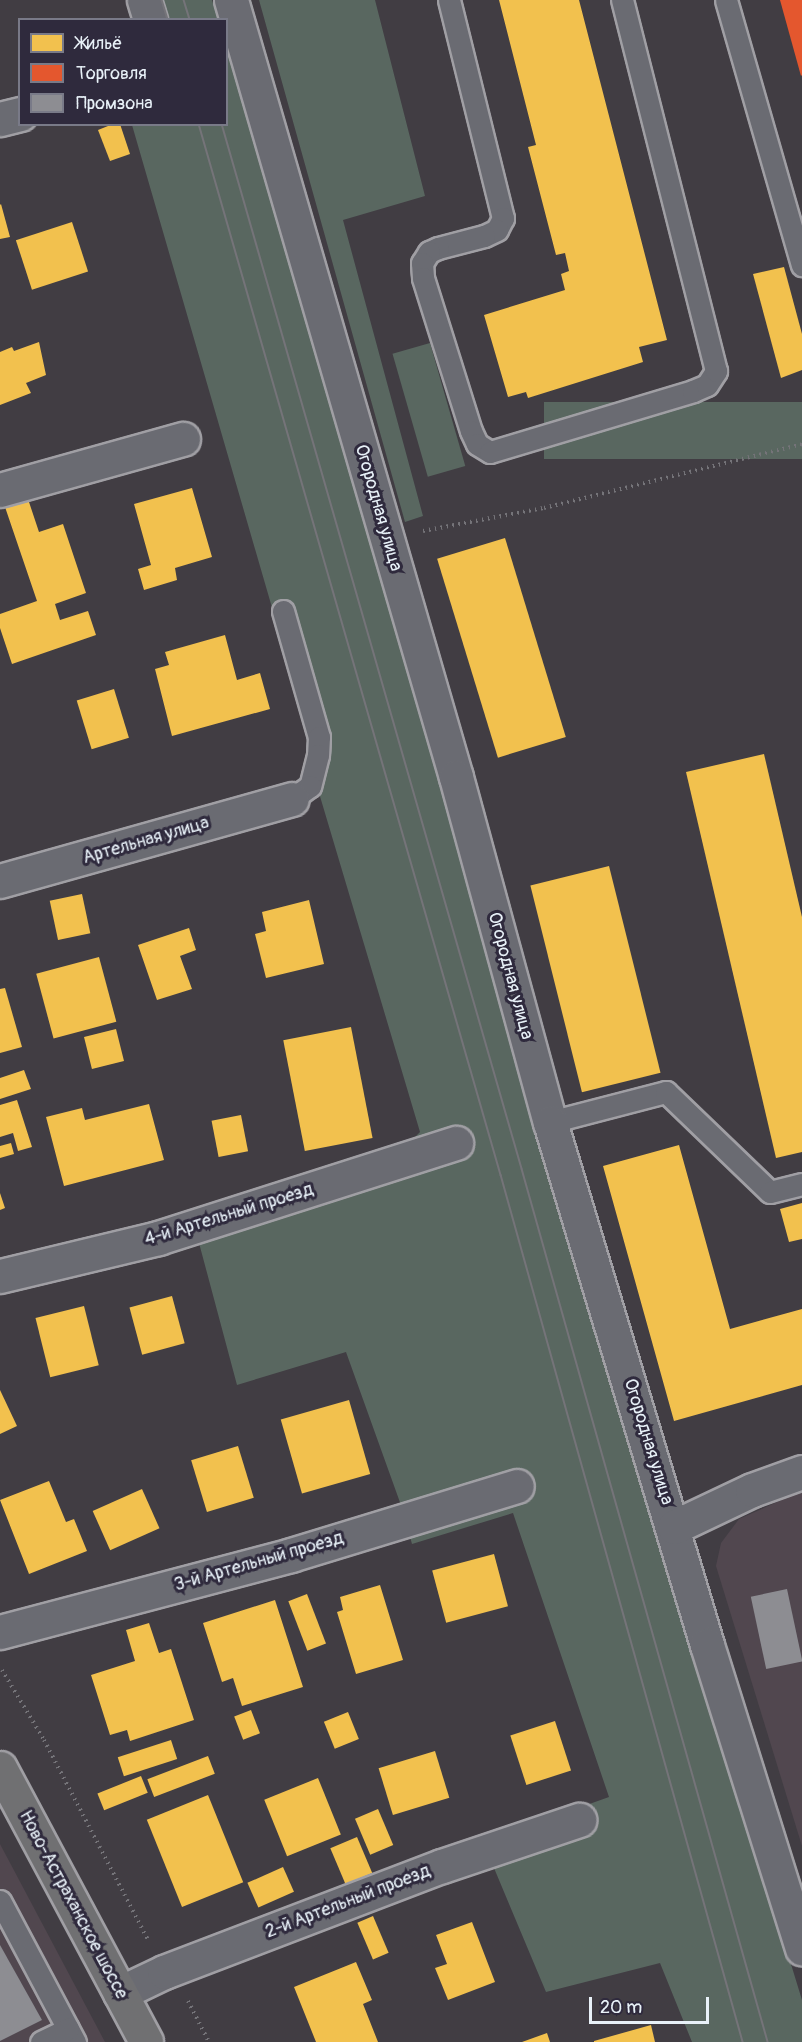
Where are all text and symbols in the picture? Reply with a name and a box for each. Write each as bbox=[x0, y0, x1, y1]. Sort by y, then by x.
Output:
legend bbox=[18, 18, 228, 126]
text: Жильё bbox=[76, 32, 122, 55]
text: Торговля bbox=[76, 62, 147, 85]
text: Промзона bbox=[76, 92, 153, 115]
street label: Огородная улица bbox=[350, 442, 406, 574]
street label: Артельная улица bbox=[80, 813, 212, 869]
street label: Огородная улица bbox=[483, 910, 537, 1042]
street label: 4-й Артельный проезд bbox=[142, 1179, 316, 1251]
street label: Огородная улица bbox=[619, 1376, 677, 1508]
street label: 3-й Артельный проезд bbox=[172, 1528, 346, 1596]
street label: Ново-Астраханское шоссе bbox=[14, 1807, 132, 2003]
street label: 2-й Артельный проезд bbox=[263, 1861, 433, 1943]
scale bar bbox=[592, 1985, 712, 2023]
text: 20 m bbox=[600, 1996, 642, 2019]

